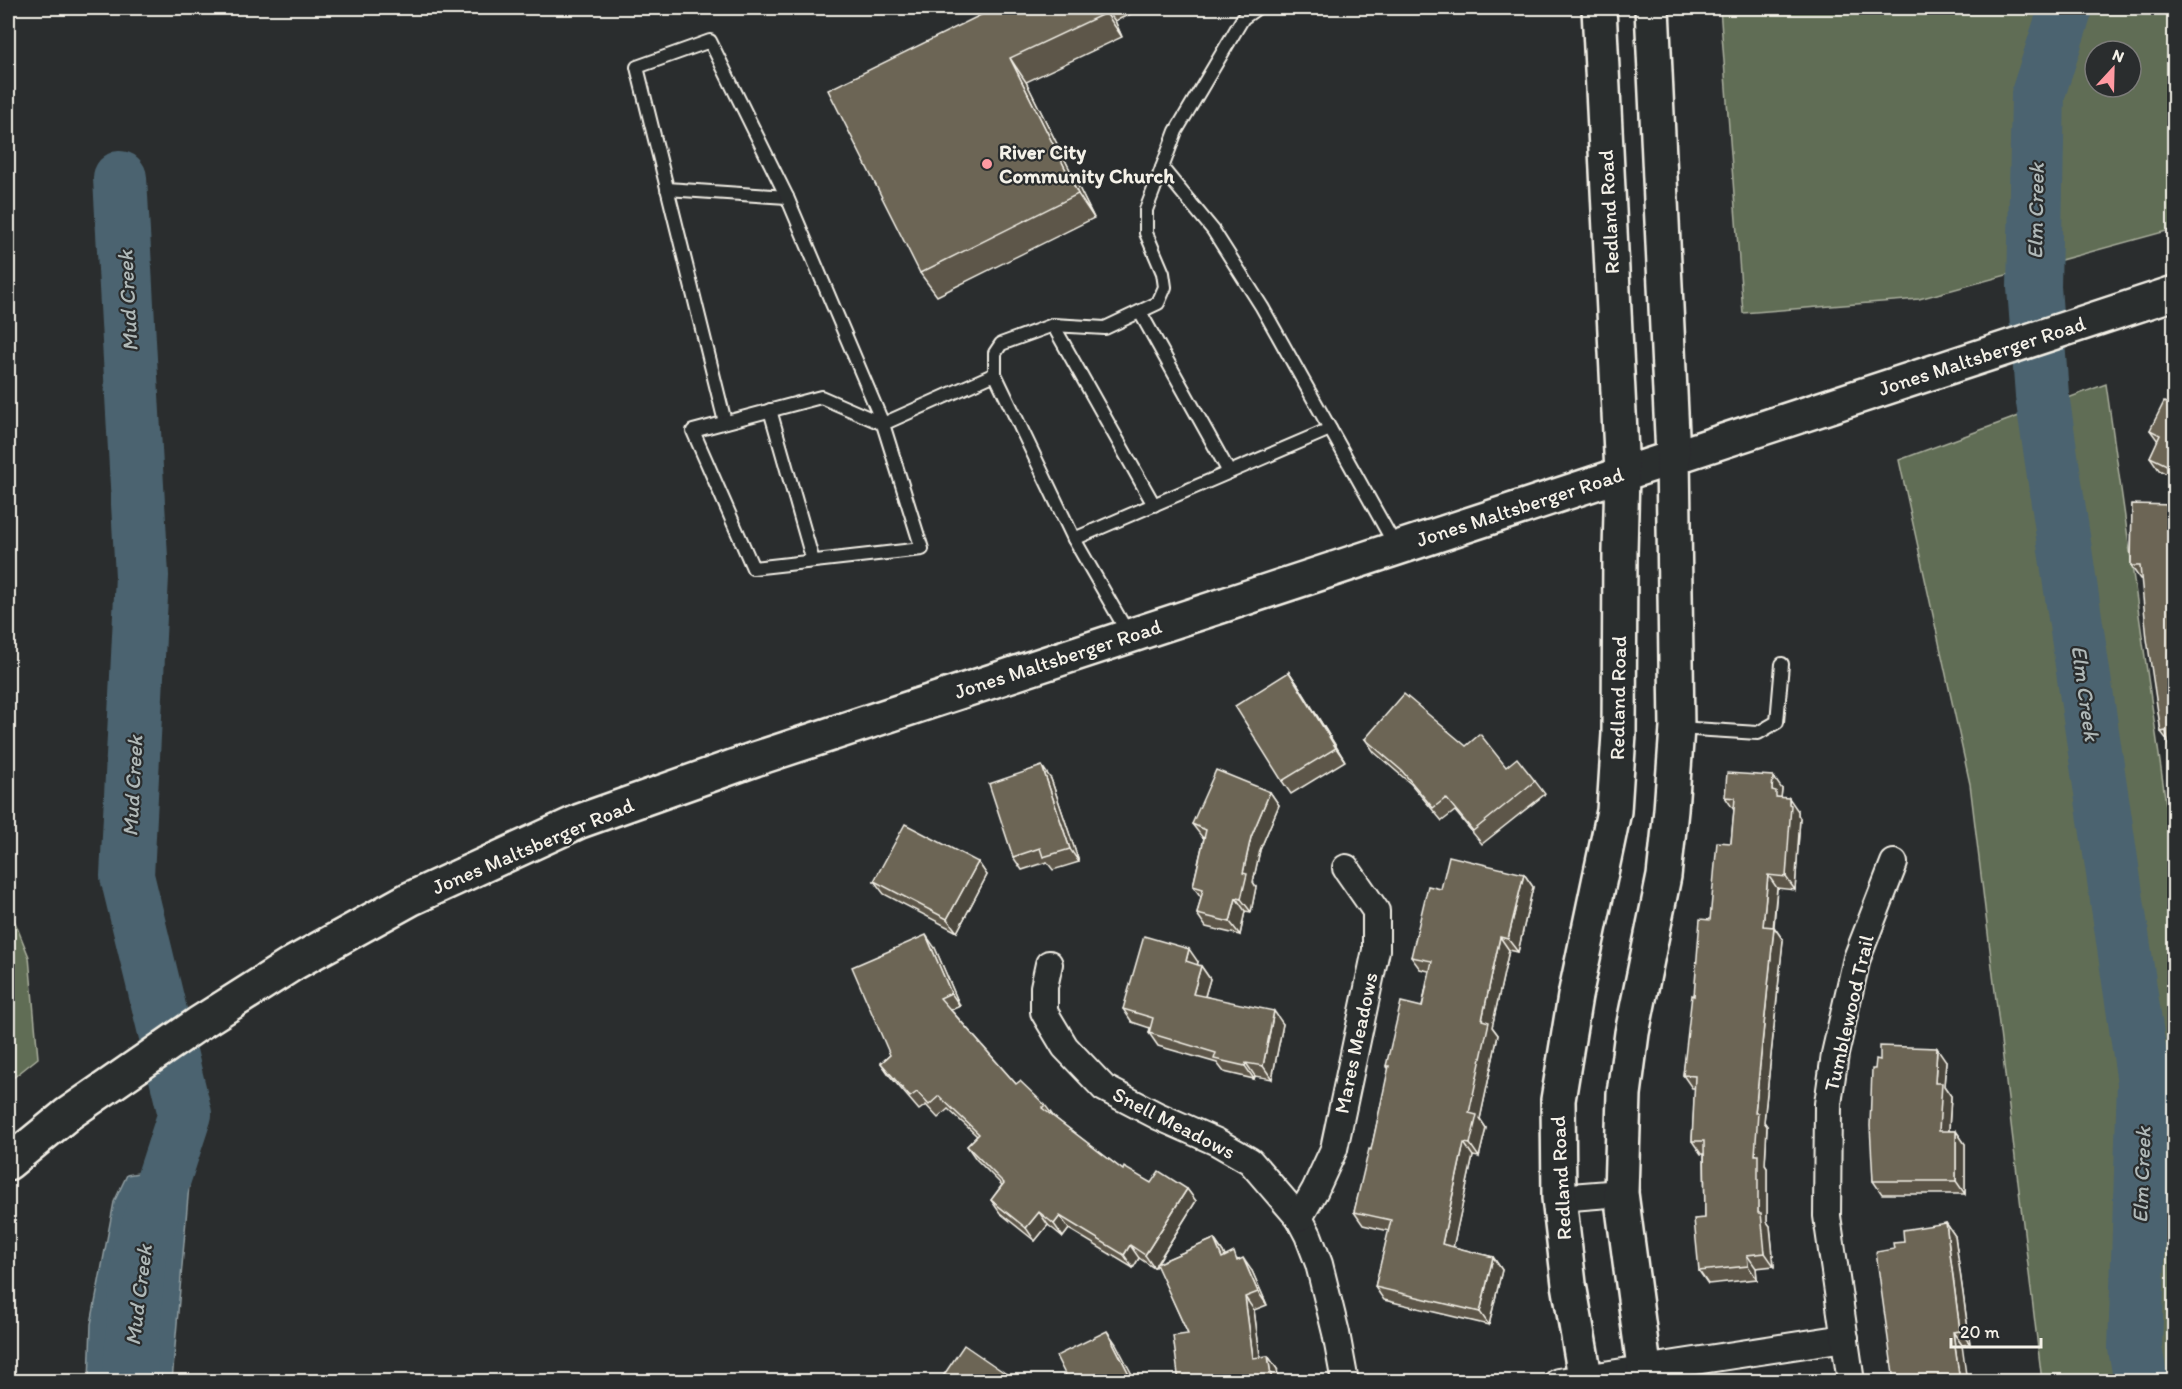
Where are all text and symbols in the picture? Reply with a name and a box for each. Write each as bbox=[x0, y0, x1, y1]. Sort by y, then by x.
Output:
north arrow bbox=[2083, 39, 2143, 99]
text: N bbox=[2110, 45, 2127, 66]
place label: River City Community Church bbox=[999, 139, 1175, 189]
street label: Redland Road bbox=[1593, 149, 1624, 275]
marker: River City Community Church bbox=[980, 157, 994, 171]
water label: Elm Creek bbox=[2021, 161, 2050, 259]
water label: Mud Creek bbox=[111, 248, 144, 352]
street label: Jones Maltsberger Road bbox=[1875, 310, 2089, 401]
street label: Jones Maltsberger Road bbox=[1413, 461, 1627, 552]
street label: Jones Maltsberger Road bbox=[951, 613, 1165, 704]
street label: Redland Road bbox=[1604, 636, 1631, 760]
water label: Elm Creek bbox=[2065, 644, 2106, 744]
water label: Mud Creek bbox=[116, 733, 149, 837]
street label: Jones Maltsberger Road bbox=[428, 792, 638, 899]
street label: Tumblewood Trail bbox=[1818, 932, 1879, 1094]
street label: Mares Meadows bbox=[1328, 970, 1383, 1116]
street label: Snell Meadows bbox=[1109, 1081, 1240, 1164]
street label: Redland Road bbox=[1545, 1115, 1576, 1241]
water label: Elm Creek bbox=[2126, 1125, 2157, 1224]
water label: Mud Creek bbox=[119, 1241, 158, 1347]
scale bar bbox=[1951, 1311, 2041, 1349]
text: 20 m bbox=[1960, 1321, 2000, 1343]

